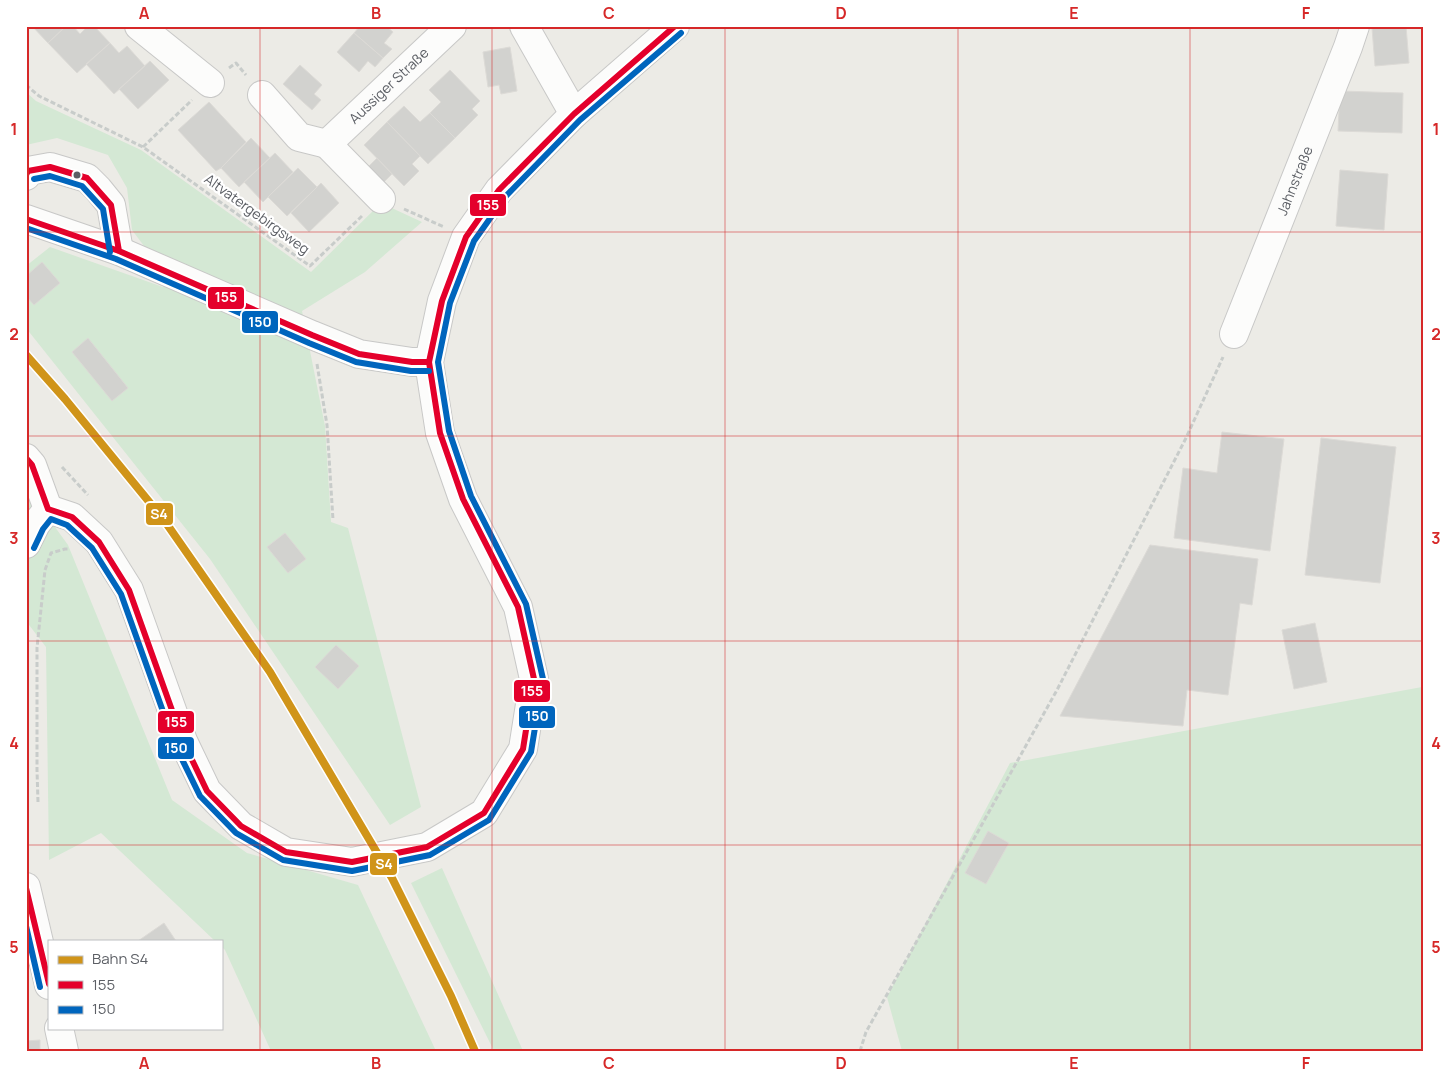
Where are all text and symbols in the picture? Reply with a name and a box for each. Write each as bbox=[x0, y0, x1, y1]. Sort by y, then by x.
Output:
text: A bbox=[139, 2, 150, 24]
text: B bbox=[371, 2, 381, 24]
text: C bbox=[603, 2, 615, 24]
text: D bbox=[835, 2, 847, 24]
text: E bbox=[1069, 2, 1079, 24]
text: F bbox=[1302, 2, 1311, 24]
street label: Aussiger Straße bbox=[344, 43, 432, 128]
text: 1 bbox=[10, 118, 18, 140]
text: 1 bbox=[1432, 118, 1440, 140]
street label: Jahnstraße bbox=[1272, 143, 1317, 218]
street label: Altvatergebirgsweg bbox=[201, 169, 314, 258]
unlabelled marker bbox=[72, 170, 82, 180]
line badge: 155 bbox=[469, 193, 507, 217]
text: 155 bbox=[477, 195, 499, 214]
line badge: 155 bbox=[207, 286, 245, 310]
text: 155 bbox=[215, 287, 237, 306]
line badge: 150 bbox=[241, 310, 279, 334]
text: 150 bbox=[248, 312, 272, 331]
text: 2 bbox=[9, 323, 19, 345]
text: 2 bbox=[1431, 323, 1441, 345]
line badge: S4 bbox=[145, 502, 174, 526]
text: S4 bbox=[150, 504, 168, 523]
text: 3 bbox=[9, 527, 19, 549]
text: 3 bbox=[1431, 527, 1441, 549]
line badge: 155 bbox=[513, 679, 551, 703]
text: 155 bbox=[521, 681, 543, 700]
line badge: 150 bbox=[518, 705, 556, 729]
text: 150 bbox=[525, 706, 549, 725]
line badge: 155 bbox=[157, 710, 195, 734]
text: 155 bbox=[165, 712, 187, 731]
text: 4 bbox=[9, 732, 19, 754]
text: 4 bbox=[1431, 732, 1441, 754]
line badge: 150 bbox=[157, 736, 195, 760]
text: 150 bbox=[164, 738, 188, 757]
line badge: S4 bbox=[369, 852, 398, 876]
text: S4 bbox=[375, 854, 393, 873]
text: 5 bbox=[9, 936, 19, 958]
text: 5 bbox=[1431, 936, 1441, 958]
legend bbox=[48, 940, 222, 1030]
text: Bahn S4 bbox=[92, 948, 149, 969]
text: 155 bbox=[92, 974, 115, 995]
text: 150 bbox=[92, 998, 116, 1019]
text: A bbox=[139, 1052, 150, 1074]
text: B bbox=[371, 1052, 381, 1074]
text: C bbox=[603, 1052, 615, 1074]
text: D bbox=[835, 1052, 847, 1074]
text: E bbox=[1069, 1052, 1079, 1074]
text: F bbox=[1302, 1052, 1311, 1074]

